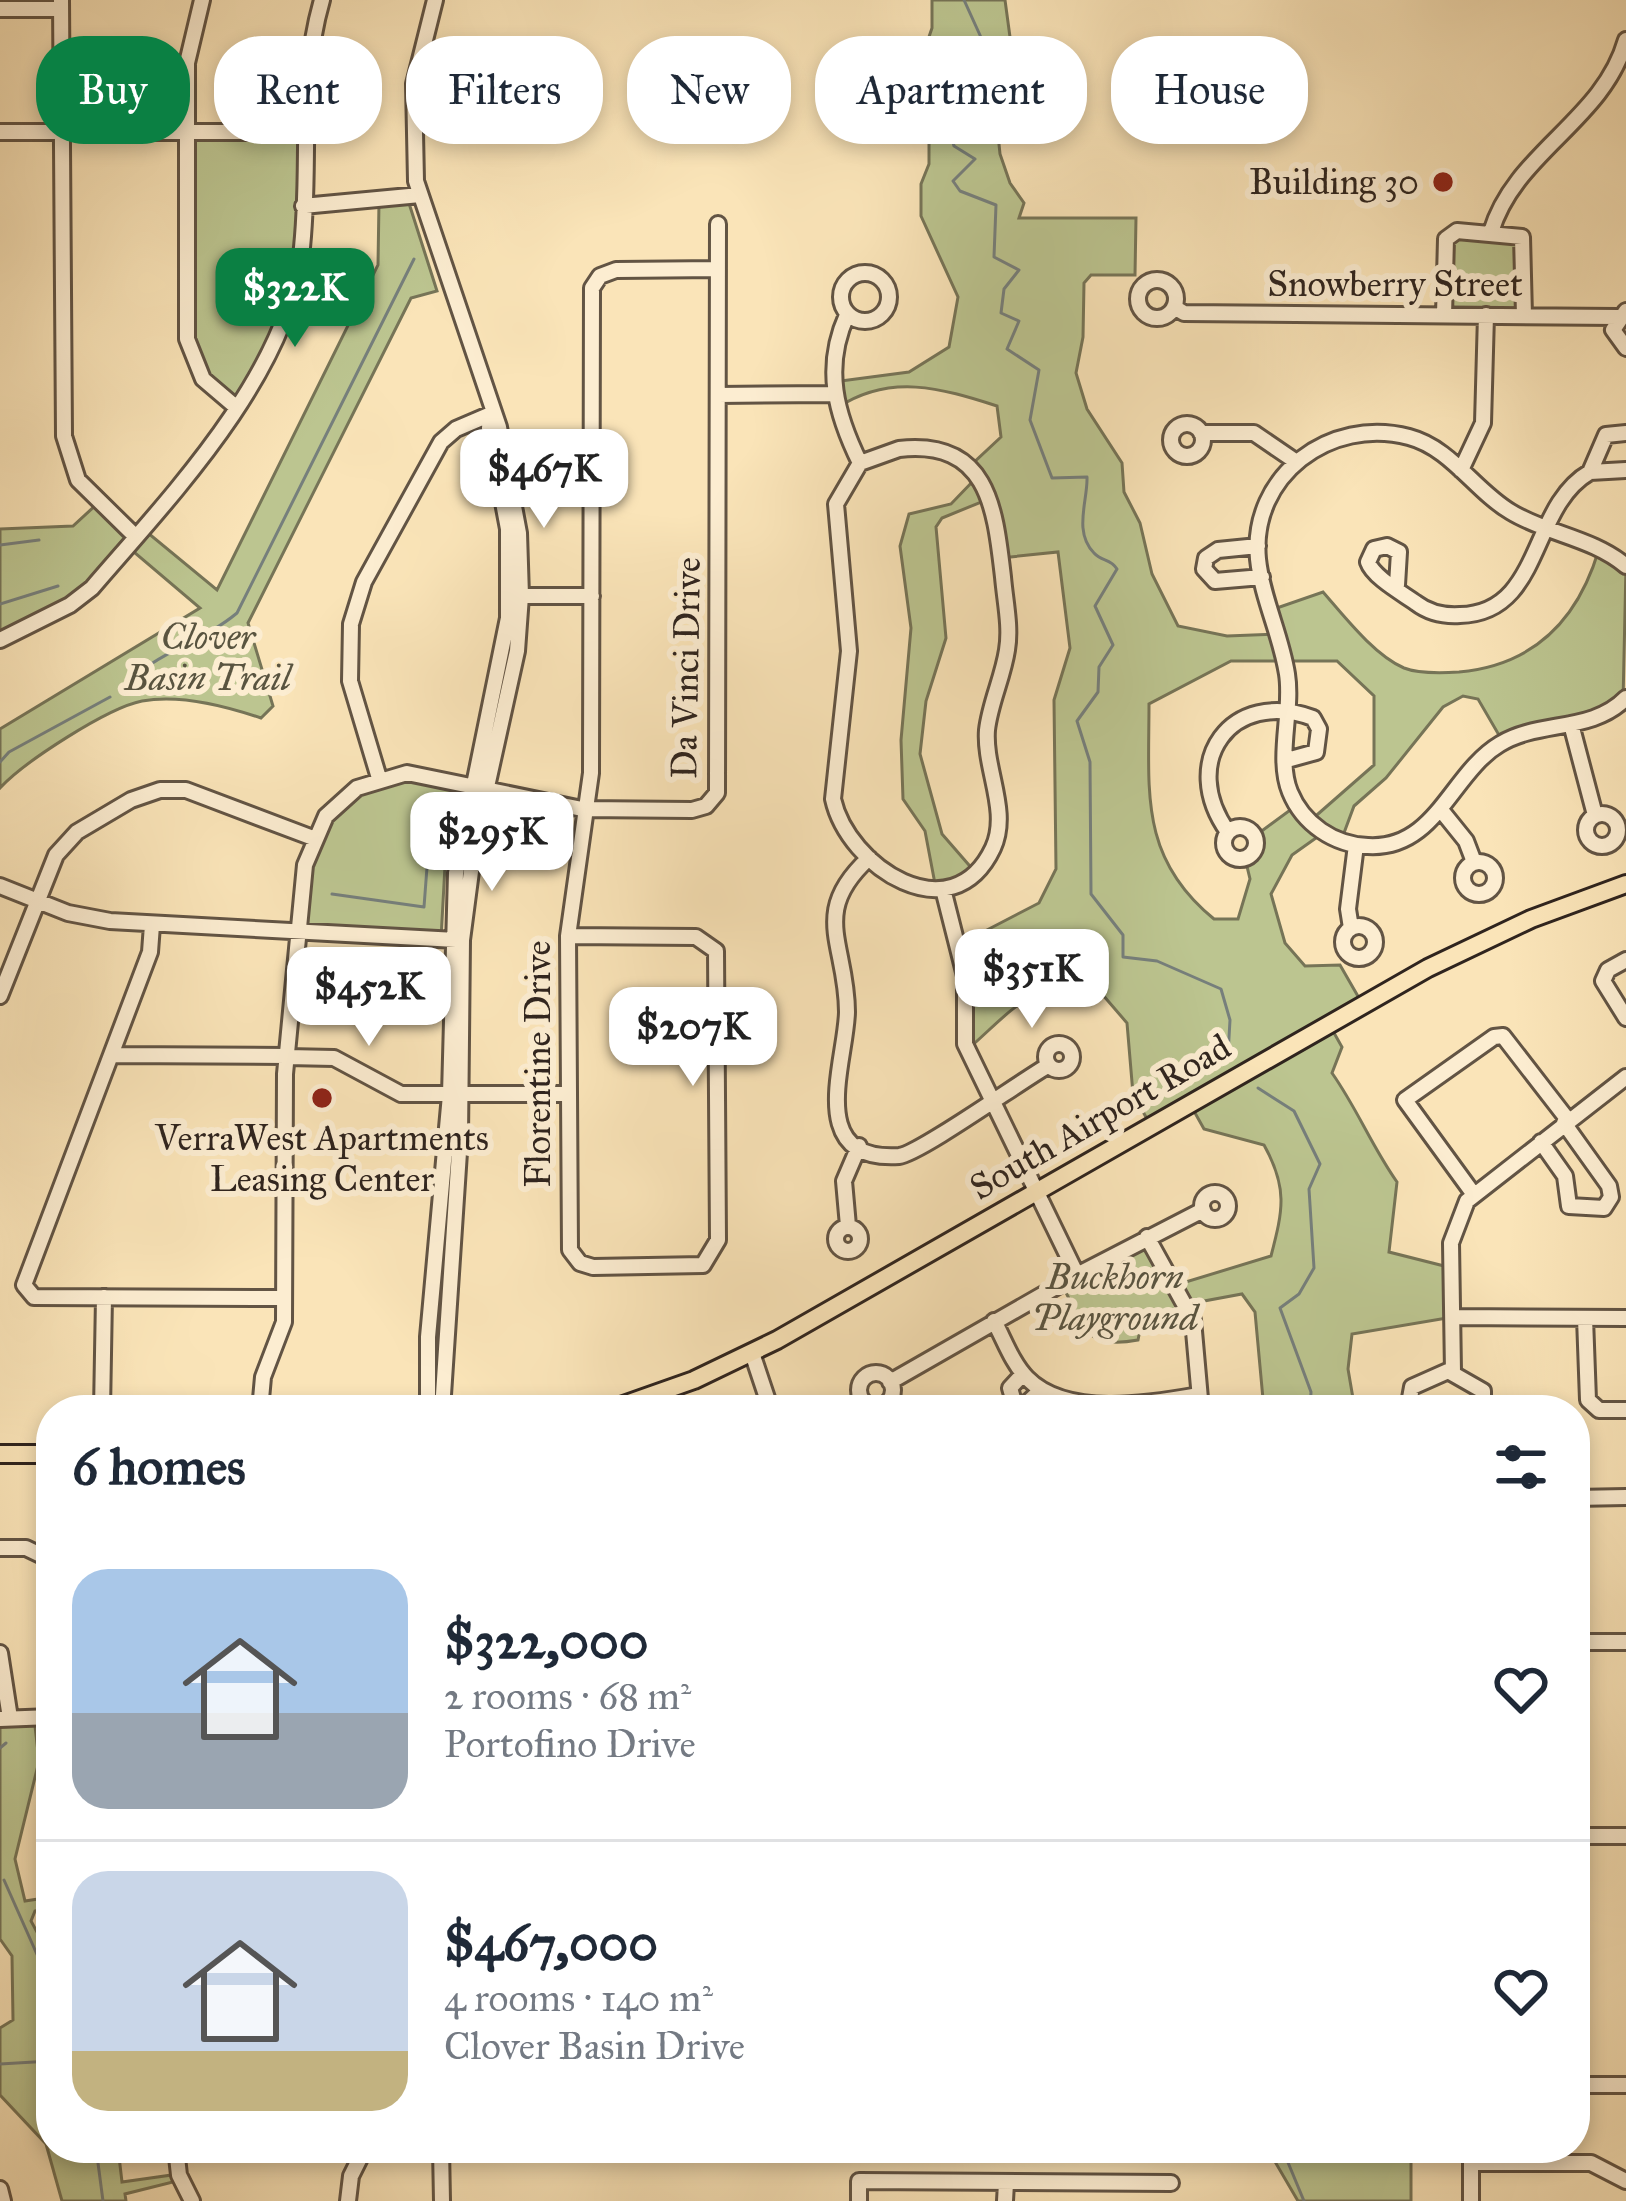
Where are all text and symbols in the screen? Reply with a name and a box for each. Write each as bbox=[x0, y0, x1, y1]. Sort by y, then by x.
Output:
chip: Buy bbox=[36, 36, 190, 144]
chip: Rent bbox=[214, 36, 382, 144]
chip: Filters bbox=[406, 36, 603, 144]
chip: New bbox=[627, 36, 791, 144]
chip: Apartment bbox=[815, 36, 1087, 144]
chip: House bbox=[1111, 36, 1308, 144]
place label: Building 30 bbox=[1249, 160, 1419, 204]
marker: Building 30 bbox=[1430, 169, 1456, 195]
pin: $322K bbox=[211, 248, 379, 350]
street label: Snowberry Street bbox=[1267, 262, 1523, 306]
text: $322K bbox=[242, 263, 348, 311]
pin: $467K bbox=[460, 429, 628, 531]
text: $467K bbox=[487, 444, 601, 492]
street label: Da Vinci Drive bbox=[662, 557, 710, 779]
park label: Clover Basin Trail bbox=[123, 615, 294, 700]
pin: $295K bbox=[408, 792, 576, 894]
text: $295K bbox=[437, 807, 547, 855]
pin: $351K bbox=[948, 929, 1116, 1031]
street label: Florentine Drive bbox=[516, 940, 560, 1188]
text: $351K bbox=[982, 944, 1082, 992]
pin: $452K bbox=[285, 947, 453, 1049]
text: $452K bbox=[314, 962, 424, 1010]
pin: $207K bbox=[609, 987, 777, 1089]
text: $207K bbox=[636, 1002, 750, 1050]
street label: South Airport Road bbox=[962, 1025, 1238, 1209]
marker: VerraWest Apartments Leasing Center bbox=[309, 1085, 335, 1111]
place label: VerraWest Apartments Leasing Center bbox=[154, 1116, 489, 1201]
park label: Buckhorn Playground bbox=[1032, 1255, 1200, 1340]
icon: filters bbox=[1488, 1434, 1554, 1500]
text: 6 homes bbox=[72, 1436, 246, 1498]
text: $322,000 bbox=[444, 1610, 648, 1672]
icon: home bbox=[168, 1617, 312, 1761]
icon: heart bbox=[1488, 1656, 1554, 1722]
text: 2 rooms · 68 m² bbox=[444, 1672, 691, 1720]
text: Portofino Drive bbox=[444, 1720, 696, 1768]
text: $467,000 bbox=[444, 1912, 658, 1974]
icon: home bbox=[168, 1919, 312, 2063]
icon: heart bbox=[1488, 1958, 1554, 2024]
text: 4 rooms · 140 m² bbox=[444, 1974, 713, 2022]
text: Clover Basin Drive bbox=[444, 2022, 745, 2070]

